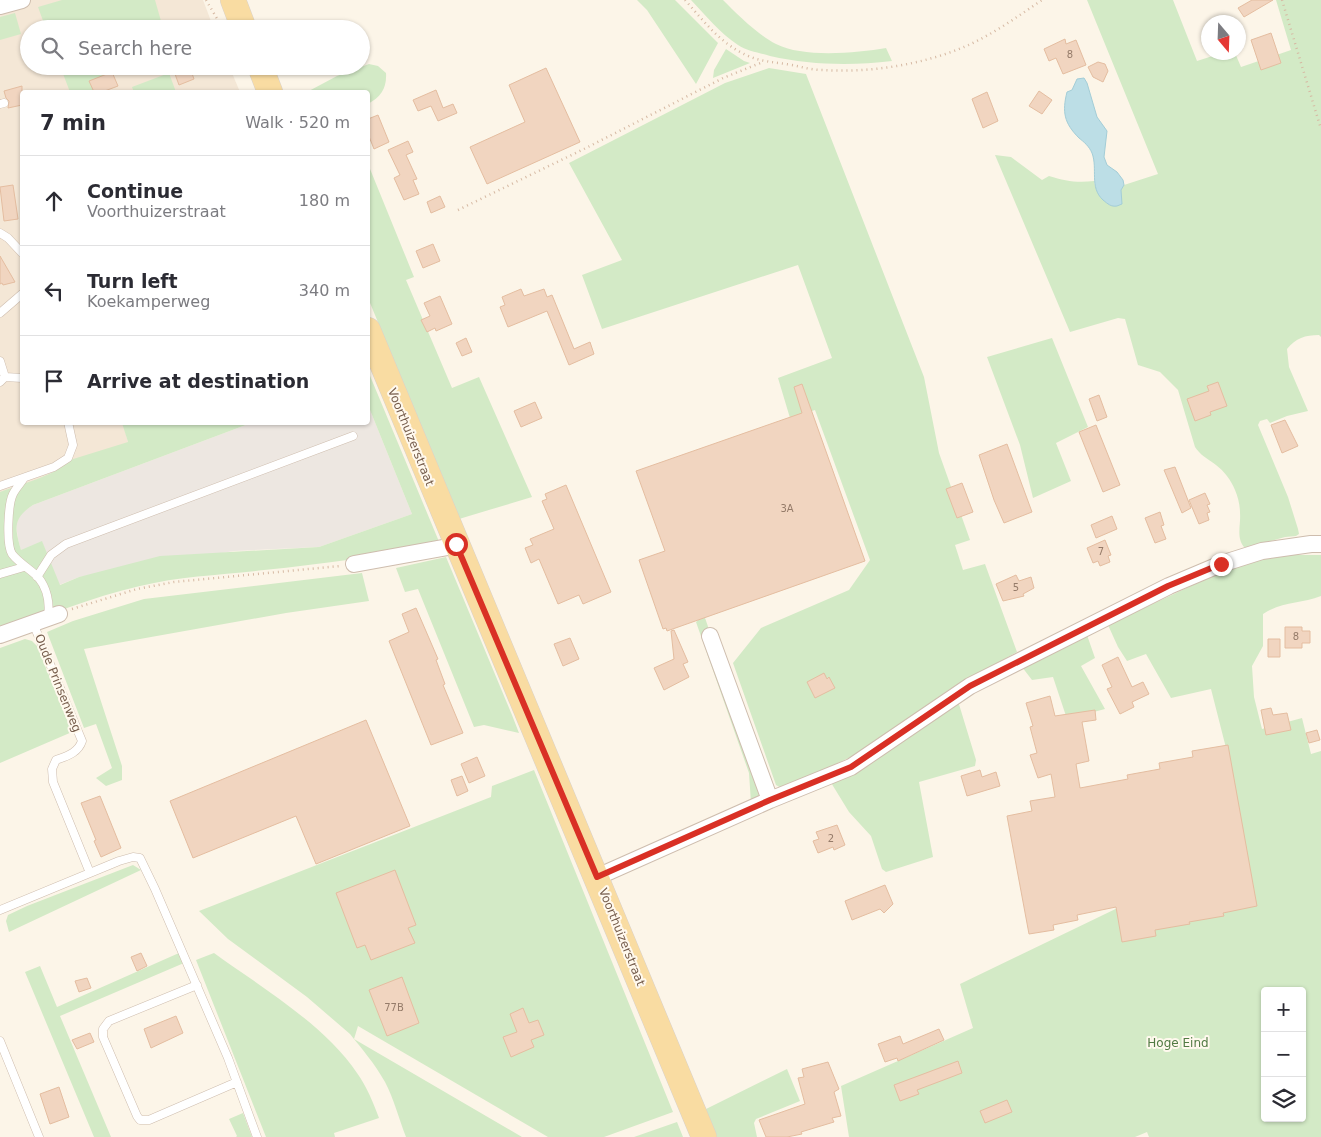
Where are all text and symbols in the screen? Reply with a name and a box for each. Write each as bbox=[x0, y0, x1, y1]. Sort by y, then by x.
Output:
north arrow bbox=[1201, 15, 1246, 60]
search box bbox=[20, 20, 370, 75]
icon: search bbox=[38, 34, 66, 62]
text: Search here bbox=[78, 37, 192, 59]
house number: 8 bbox=[1067, 49, 1073, 60]
text: 7 min bbox=[40, 111, 106, 135]
text: Walk · 520 m bbox=[245, 113, 350, 132]
text: Continue bbox=[87, 180, 183, 202]
icon: ahead bbox=[40, 187, 68, 215]
text: 180 m bbox=[299, 191, 350, 210]
text: Voorthuizerstraat bbox=[87, 202, 226, 221]
text: Turn left bbox=[87, 270, 178, 292]
icon: left bbox=[40, 277, 68, 305]
text: 340 m bbox=[299, 281, 350, 300]
text: Koekamperweg bbox=[87, 292, 210, 311]
icon: arrive bbox=[40, 367, 68, 395]
text: Arrive at destination bbox=[87, 370, 309, 392]
street label: Voorthuizerstraat bbox=[385, 386, 437, 488]
house number: 3A bbox=[780, 503, 794, 514]
route start bbox=[445, 533, 468, 556]
house number: 7 bbox=[1098, 546, 1104, 557]
route end bbox=[1210, 553, 1233, 576]
house number: 5 bbox=[1013, 582, 1019, 593]
house number: 8 bbox=[1293, 631, 1299, 642]
street label: Oude Prinsenweg bbox=[32, 632, 84, 734]
house number: 2 bbox=[828, 833, 834, 844]
street label: Voorthuizerstraat bbox=[596, 886, 648, 988]
map controls bbox=[1261, 987, 1306, 1122]
button: + bbox=[1261, 987, 1306, 1032]
house number: 77B bbox=[384, 1002, 404, 1013]
button: − bbox=[1261, 1032, 1306, 1077]
park label: Hoge Eind bbox=[1147, 1036, 1209, 1050]
button: layers bbox=[1261, 1077, 1306, 1122]

